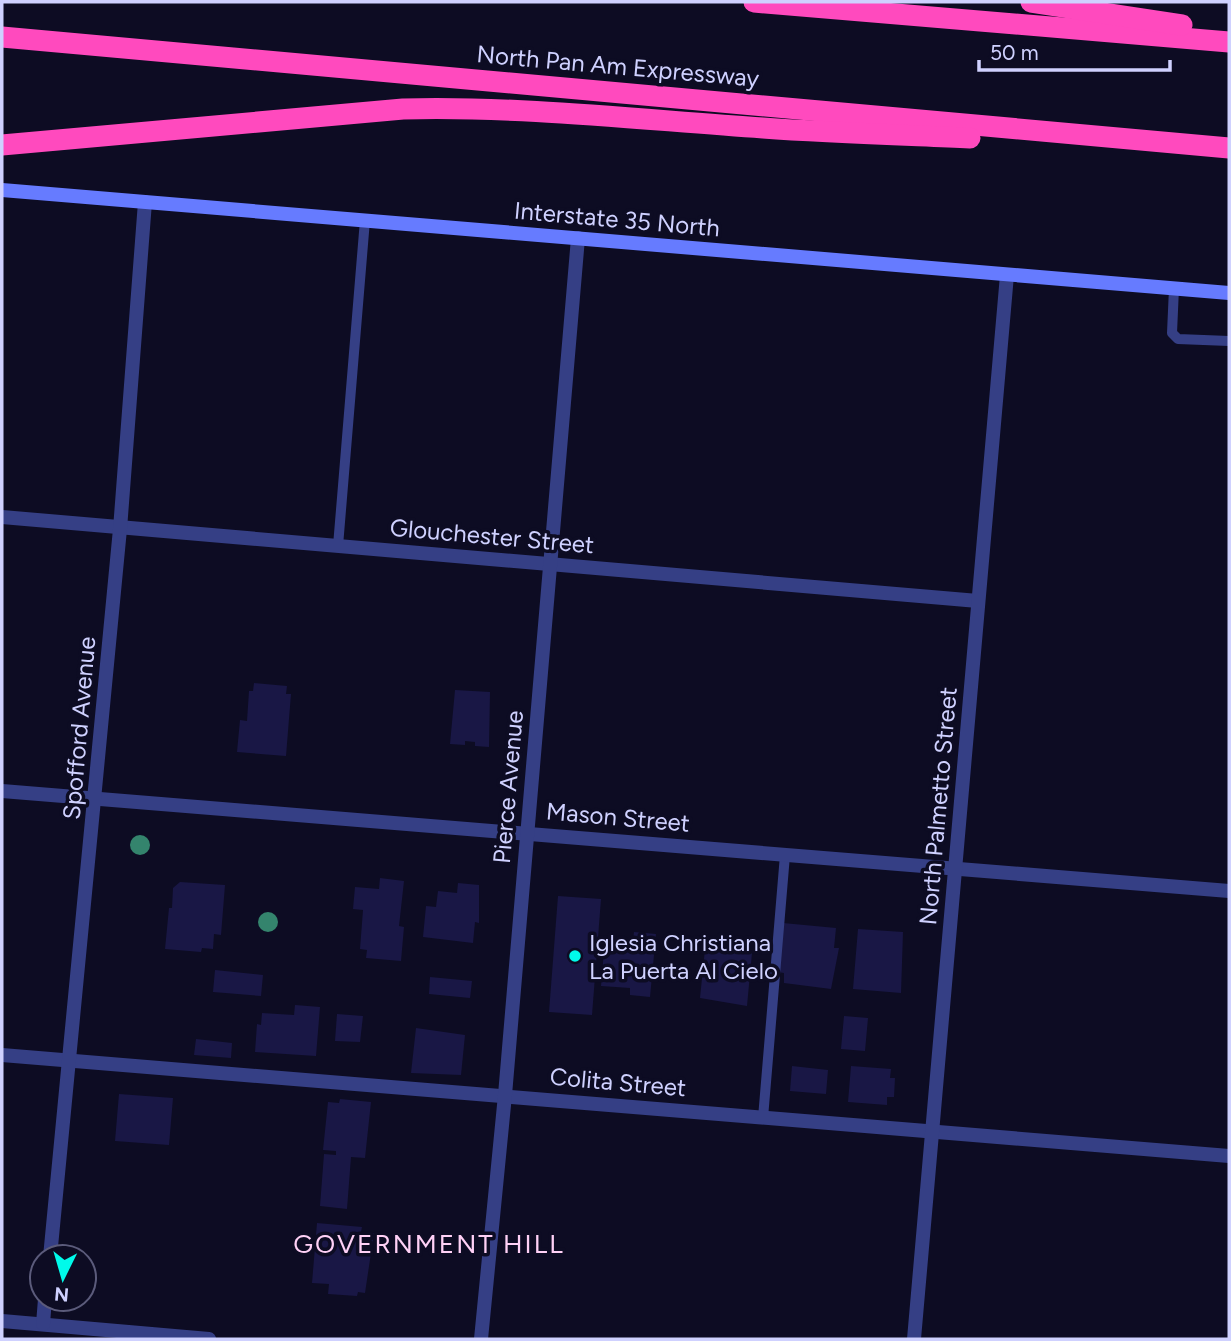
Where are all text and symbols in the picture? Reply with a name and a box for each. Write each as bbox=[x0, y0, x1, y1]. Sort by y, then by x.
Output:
scale bar bbox=[979, 28, 1170, 72]
street label: North Pan Am Expressway bbox=[476, 39, 761, 93]
text: 50 m bbox=[990, 40, 1039, 65]
street label: Interstate 35 North bbox=[513, 196, 721, 242]
street label: Glouchester Street bbox=[389, 513, 595, 559]
street label: Spofford Avenue bbox=[57, 635, 101, 821]
street label: North Palmetto Street bbox=[913, 686, 963, 926]
street label: Pierce Avenue bbox=[487, 709, 529, 865]
street label: Mason Street bbox=[545, 796, 691, 838]
place label: Iglesia Christiana La Puerta Al Cielo bbox=[589, 928, 778, 985]
marker: Iglesia Christiana La Puerta Al Cielo bbox=[567, 948, 583, 964]
street label: Colita Street bbox=[549, 1062, 687, 1102]
district label: GOVERNMENT HILL bbox=[293, 1228, 565, 1260]
north arrow bbox=[28, 1243, 98, 1313]
text: N bbox=[53, 1282, 70, 1307]

